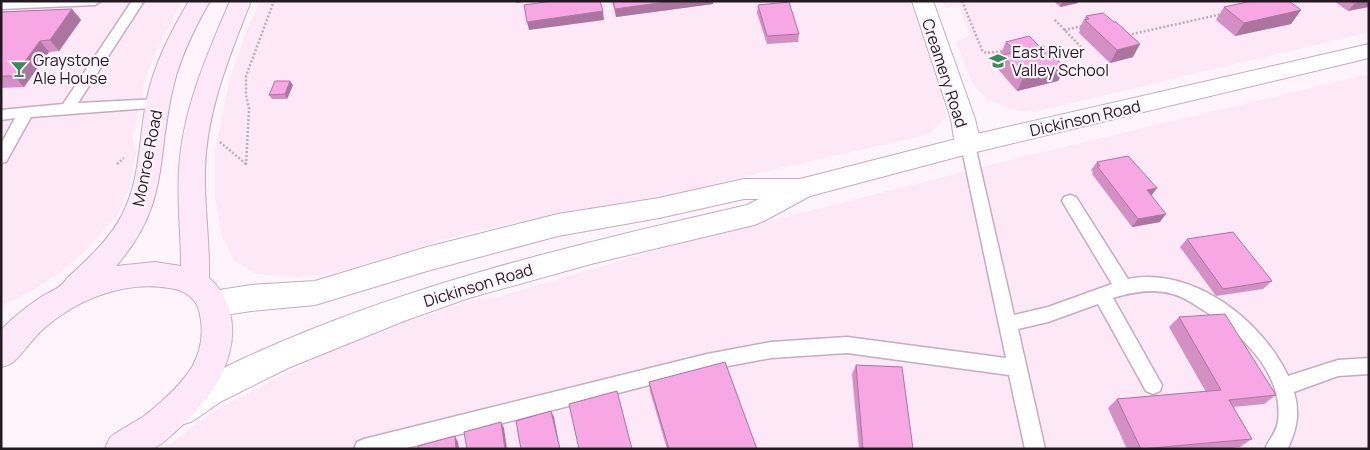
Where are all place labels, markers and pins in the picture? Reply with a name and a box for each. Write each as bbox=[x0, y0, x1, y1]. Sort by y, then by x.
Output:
place label: East River Valley School bbox=[1012, 41, 1109, 81]
place label: Graystone Ale House bbox=[33, 49, 109, 89]
school or university icon: East River Valley School bbox=[988, 51, 1008, 71]
bar icon: Graystone Ale House bbox=[9, 59, 29, 79]

